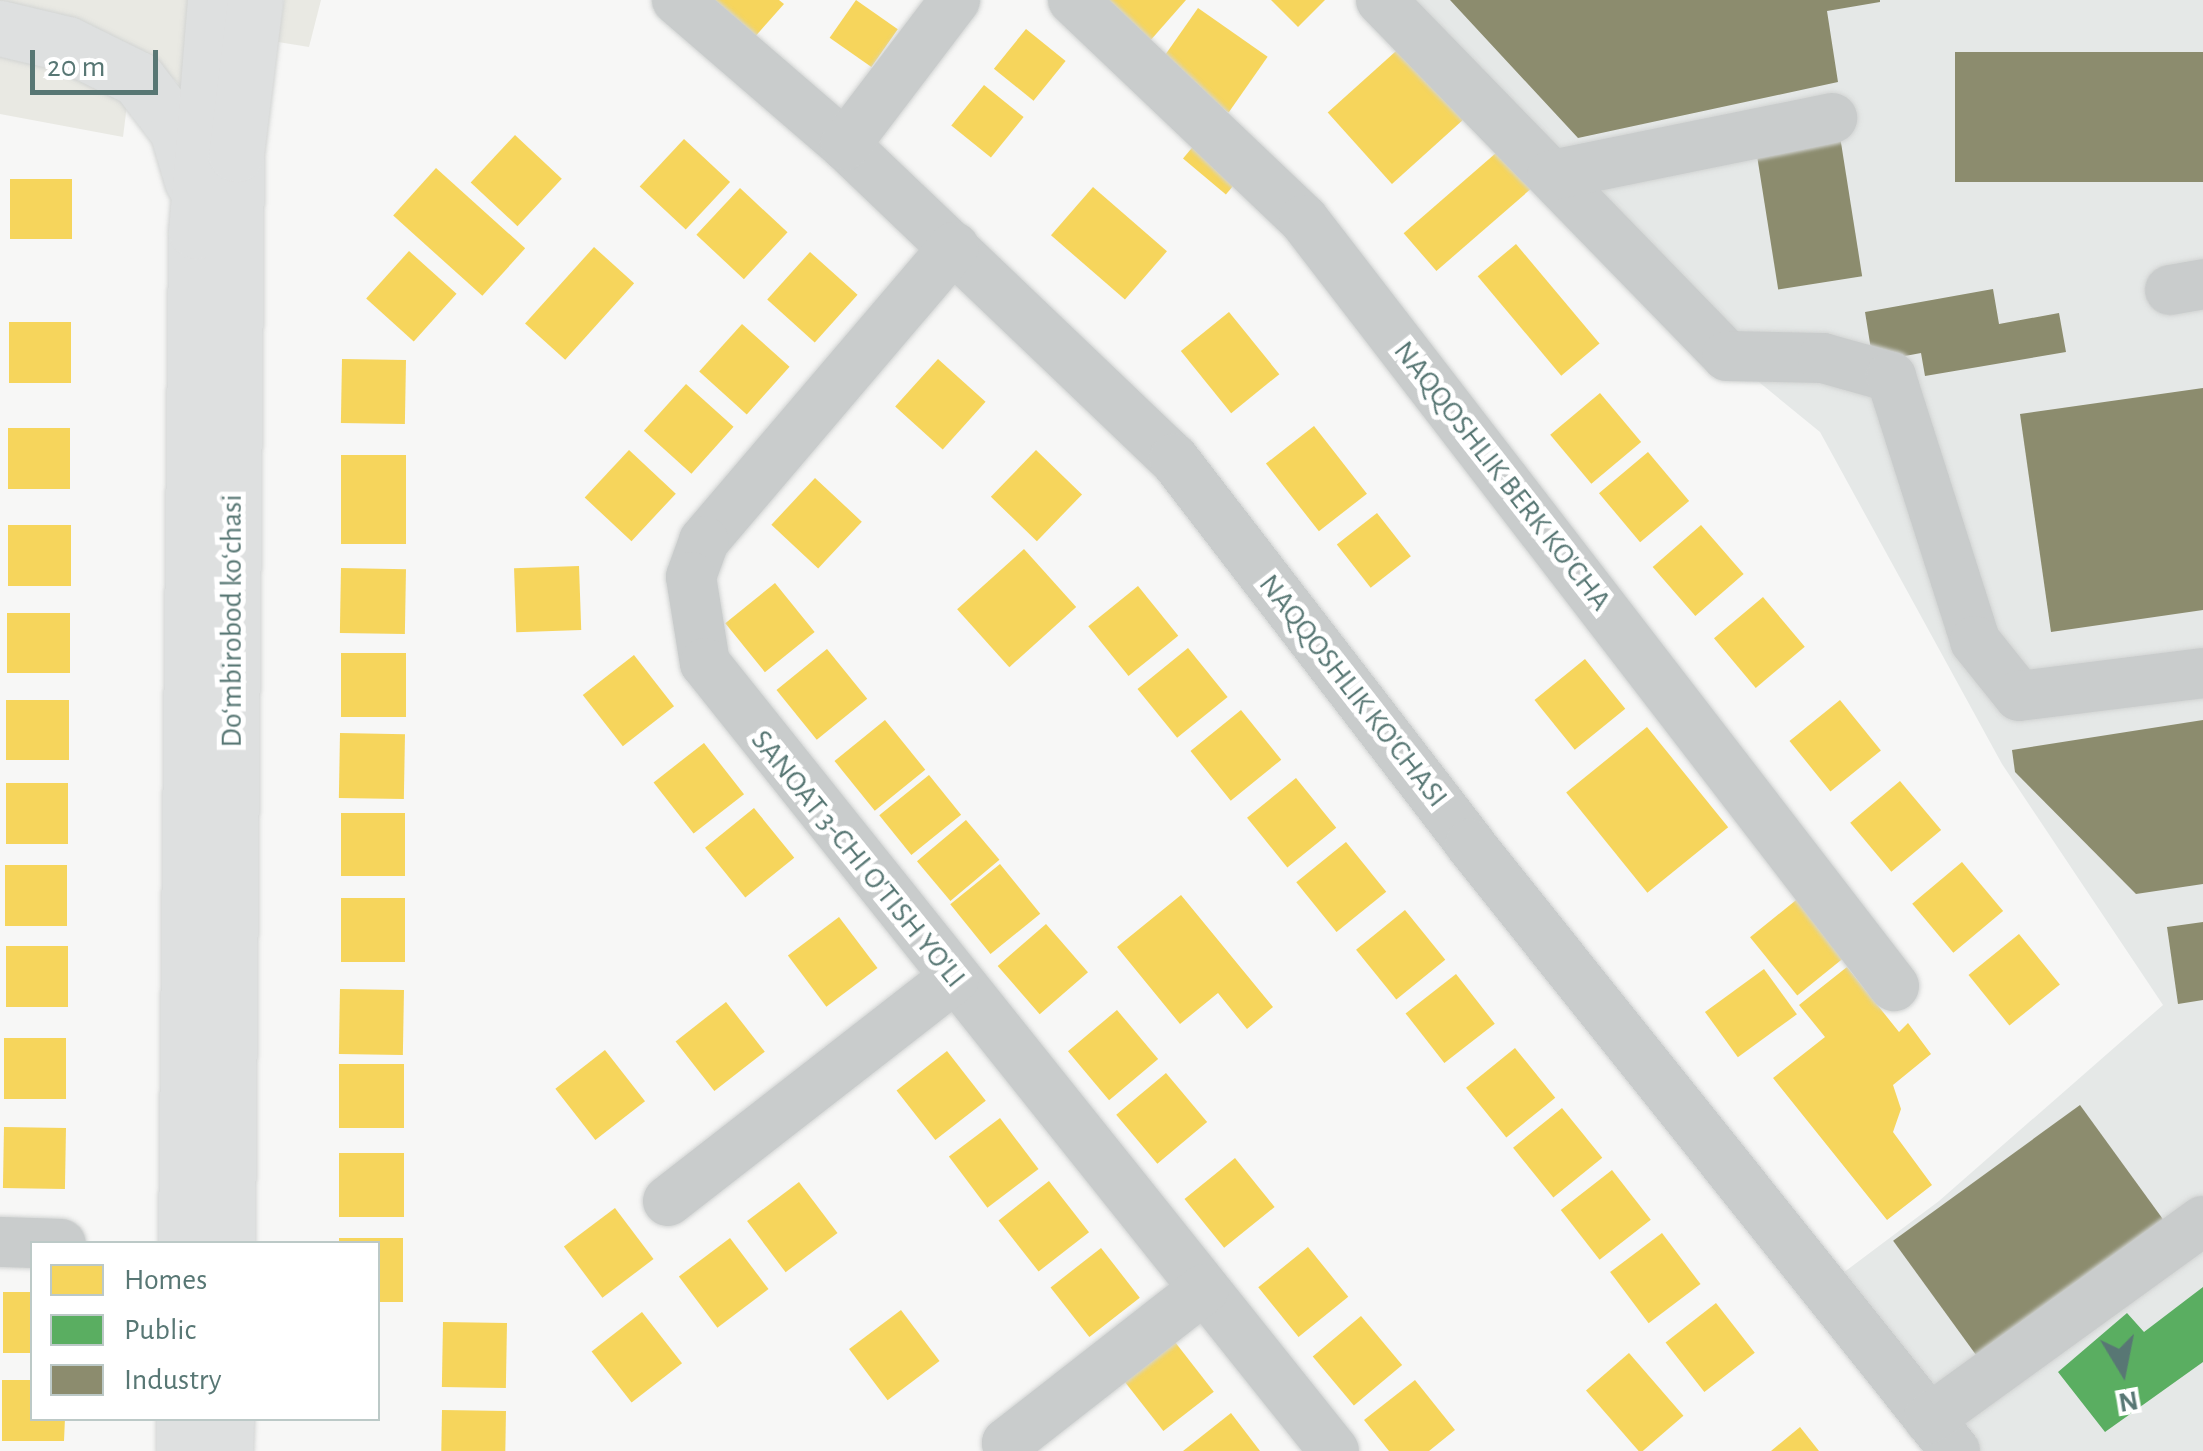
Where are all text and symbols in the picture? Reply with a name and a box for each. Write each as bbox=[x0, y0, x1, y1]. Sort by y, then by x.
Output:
scale bar bbox=[35, 30, 162, 92]
text: 20 m bbox=[47, 52, 105, 82]
street label: NAQQOSHLIK BERK KO'CHA bbox=[1386, 334, 1618, 618]
street label: Doʻmbirobod koʻchasi bbox=[214, 494, 250, 748]
street label: NAQQOSHLIK KO'CHASI bbox=[1251, 567, 1455, 815]
street label: SANOAT 3-CHI O'TISH YO'LI bbox=[743, 723, 973, 995]
legend bbox=[30, 1241, 380, 1421]
text: Homes bbox=[124, 1265, 207, 1295]
text: Public bbox=[124, 1315, 196, 1345]
north arrow bbox=[2073, 1321, 2173, 1421]
text: Industry bbox=[124, 1365, 222, 1395]
text: N bbox=[2116, 1385, 2140, 1416]

